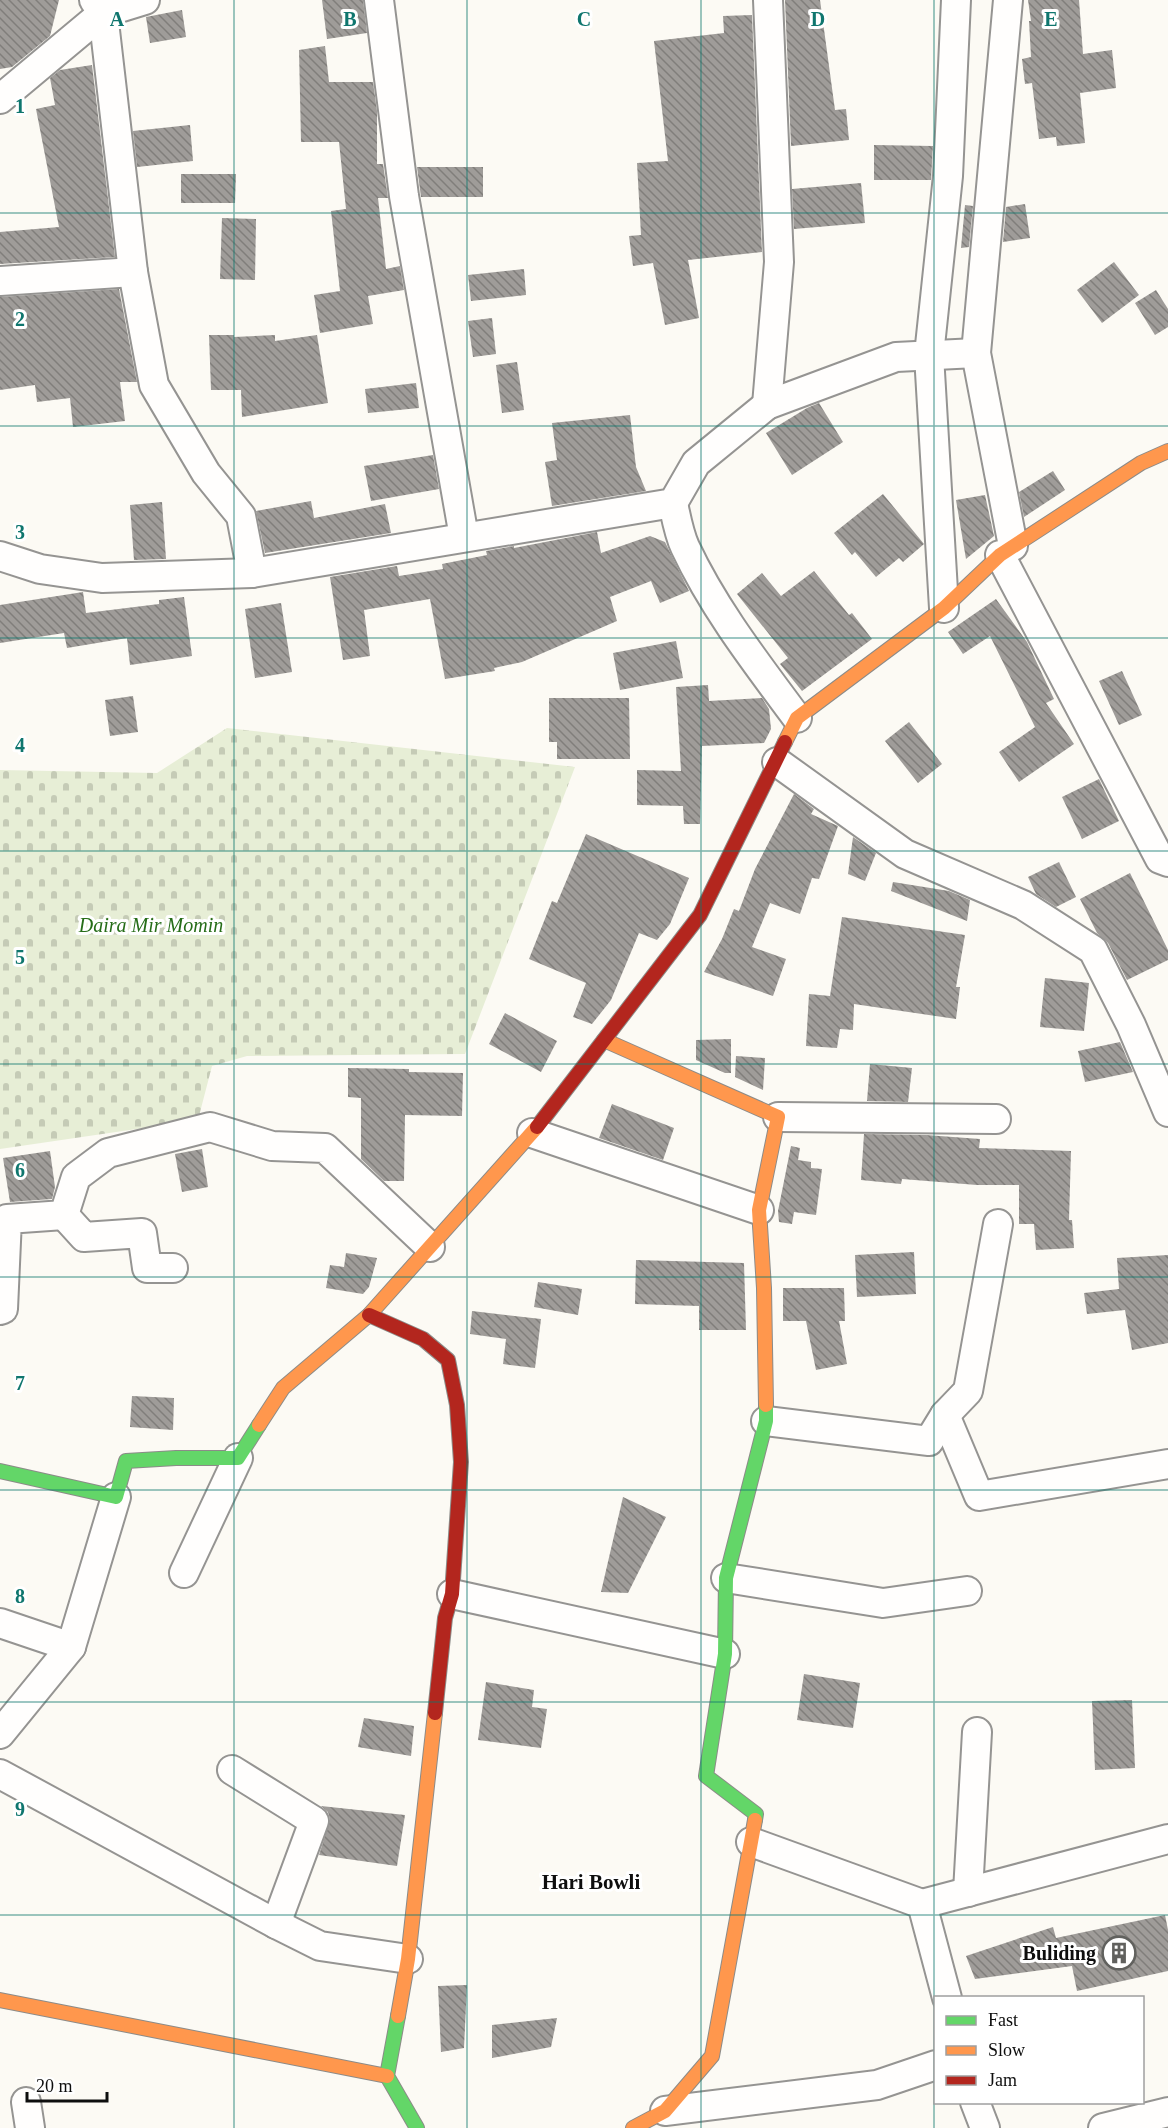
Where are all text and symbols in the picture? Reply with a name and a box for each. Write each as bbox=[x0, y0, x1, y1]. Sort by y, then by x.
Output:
text: A bbox=[110, 8, 125, 30]
text: B bbox=[343, 8, 357, 30]
text: C bbox=[577, 8, 591, 30]
text: D bbox=[811, 8, 825, 30]
text: E bbox=[1044, 8, 1058, 30]
text: 1 bbox=[15, 95, 25, 117]
text: 2 bbox=[15, 308, 25, 330]
text: 3 bbox=[15, 521, 25, 543]
text: 4 bbox=[15, 734, 25, 756]
park label: Daira Mir Momin bbox=[78, 914, 223, 936]
text: 5 bbox=[15, 946, 25, 968]
text: 6 bbox=[15, 1159, 25, 1181]
text: 7 bbox=[15, 1372, 25, 1394]
text: 8 bbox=[15, 1585, 25, 1607]
text: 9 bbox=[15, 1798, 25, 1820]
district label: Hari Bowli bbox=[542, 1870, 640, 1894]
building icon: Buliding bbox=[1101, 1935, 1137, 1971]
place label: Buliding bbox=[1023, 1942, 1096, 1965]
legend bbox=[934, 1996, 1144, 2104]
text: Fast bbox=[988, 2010, 1018, 2030]
text: Slow bbox=[988, 2040, 1025, 2060]
scale bar bbox=[27, 2065, 106, 2103]
text: Jam bbox=[988, 2070, 1017, 2090]
text: 20 m bbox=[36, 2076, 73, 2096]

